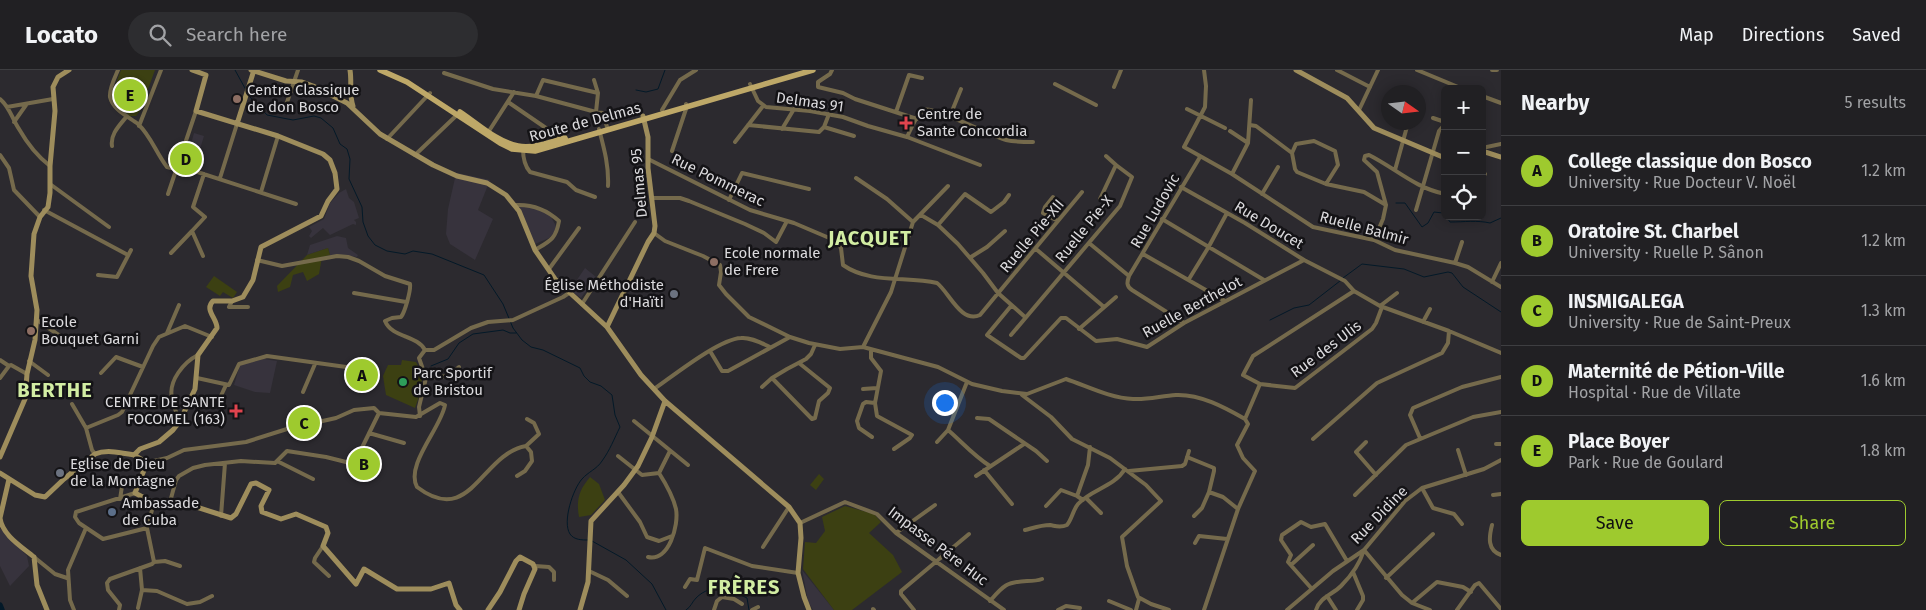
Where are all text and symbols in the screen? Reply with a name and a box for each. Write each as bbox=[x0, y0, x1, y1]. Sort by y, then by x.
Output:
search box bbox=[128, 12, 478, 57]
text: Locato bbox=[25, 21, 98, 49]
icon: search bbox=[146, 21, 174, 49]
text: Search here bbox=[186, 23, 287, 46]
text: Map bbox=[1679, 24, 1714, 46]
text: Directions bbox=[1742, 24, 1824, 46]
text: Saved bbox=[1852, 24, 1901, 46]
pin: E bbox=[114, 76, 146, 114]
place label: Centre Classique de don Bosco bbox=[247, 81, 360, 116]
north arrow bbox=[1381, 85, 1426, 130]
map controls bbox=[1441, 85, 1486, 220]
button: + bbox=[1441, 85, 1486, 130]
street label: Delmas 91 bbox=[775, 88, 845, 116]
text: Nearby bbox=[1521, 90, 1589, 116]
marker: Centre Classique de don Bosco bbox=[231, 93, 243, 105]
text: 5 results bbox=[1845, 93, 1906, 112]
street label: Route de Delmas bbox=[527, 98, 643, 146]
place label: Centre de Sante Concordia bbox=[917, 105, 1027, 140]
marker: Centre de Sante Concordia bbox=[899, 116, 913, 130]
button: − bbox=[1441, 130, 1486, 175]
pin: D bbox=[170, 140, 202, 178]
street label: Delmas 95 bbox=[627, 148, 651, 218]
street label: Rue Pommerac bbox=[668, 150, 768, 210]
text: College classique don Bosco bbox=[1568, 150, 1812, 173]
text: A bbox=[1532, 161, 1542, 180]
text: 1.2 km bbox=[1861, 161, 1906, 180]
street label: Rue Ludovic bbox=[1127, 171, 1183, 251]
text: University · Rue Docteur V. Noël bbox=[1568, 173, 1796, 192]
button: locate bbox=[1441, 175, 1486, 220]
street label: Ruelle Pie-X bbox=[1051, 191, 1117, 266]
street label: Ruelle Pie-XII bbox=[996, 196, 1068, 276]
street label: Rue Doucet bbox=[1231, 197, 1307, 253]
street label: Ruelle Balmir bbox=[1318, 207, 1411, 249]
text: Oratoire St. Charbel bbox=[1568, 220, 1739, 243]
district label: JACQUET bbox=[827, 226, 912, 250]
text: B bbox=[1532, 231, 1542, 250]
text: 1.2 km bbox=[1861, 231, 1906, 250]
text: University · Ruelle P. Sânon bbox=[1568, 243, 1764, 262]
place label: Ecole normale de Frere bbox=[724, 244, 821, 279]
marker: Ecole normale de Frere bbox=[708, 256, 720, 268]
street label: Ruelle Berthelot bbox=[1139, 272, 1245, 342]
place label: Église Méthodiste d'Haïti bbox=[544, 276, 664, 311]
marker: Église Méthodiste d'Haïti bbox=[668, 288, 680, 300]
text: INSMIGALEGA bbox=[1568, 290, 1684, 313]
text: C bbox=[1532, 301, 1542, 320]
text: 1.3 km bbox=[1861, 301, 1906, 320]
place label: Ecole Bouquet Garni bbox=[41, 313, 139, 348]
text: University · Rue de Saint-Preux bbox=[1568, 313, 1791, 332]
street label: Rue des Ulis bbox=[1287, 317, 1365, 381]
marker: Ecole Bouquet Garni bbox=[25, 325, 37, 337]
pin: A bbox=[346, 356, 378, 394]
text: Maternité de Pétion-Ville bbox=[1568, 360, 1784, 383]
place label: Parc Sportif de Bristou bbox=[413, 364, 493, 399]
text: D bbox=[1532, 371, 1542, 390]
text: 1.6 km bbox=[1861, 371, 1906, 390]
marker: Parc Sportif de Bristou bbox=[397, 376, 409, 388]
district label: BERTHE bbox=[17, 378, 93, 402]
text: Hospital · Rue de Villate bbox=[1568, 383, 1741, 402]
your location bbox=[932, 390, 958, 416]
place label: CENTRE DE SANTE FOCOMEL (163) bbox=[105, 393, 225, 428]
marker: CENTRE DE SANTE FOCOMEL (163) bbox=[229, 404, 243, 418]
pin: C bbox=[288, 404, 320, 442]
text: Place Boyer bbox=[1568, 430, 1669, 453]
text: E bbox=[1533, 441, 1541, 460]
text: 1.8 km bbox=[1860, 441, 1906, 460]
pin: B bbox=[348, 445, 380, 483]
text: Park · Rue de Goulard bbox=[1568, 453, 1724, 472]
place label: Eglise de Dieu de la Montagne bbox=[70, 455, 175, 490]
marker: Eglise de Dieu de la Montagne bbox=[54, 467, 66, 479]
street label: Rue Didine bbox=[1347, 482, 1411, 548]
place label: Ambassade de Cuba bbox=[122, 494, 199, 529]
button: Save bbox=[1521, 500, 1709, 546]
button: Share bbox=[1719, 500, 1906, 546]
street label: Impasse Pére Huc bbox=[885, 503, 991, 589]
marker: Ambassade de Cuba bbox=[106, 506, 118, 518]
district label: FRÈRES bbox=[708, 574, 780, 599]

